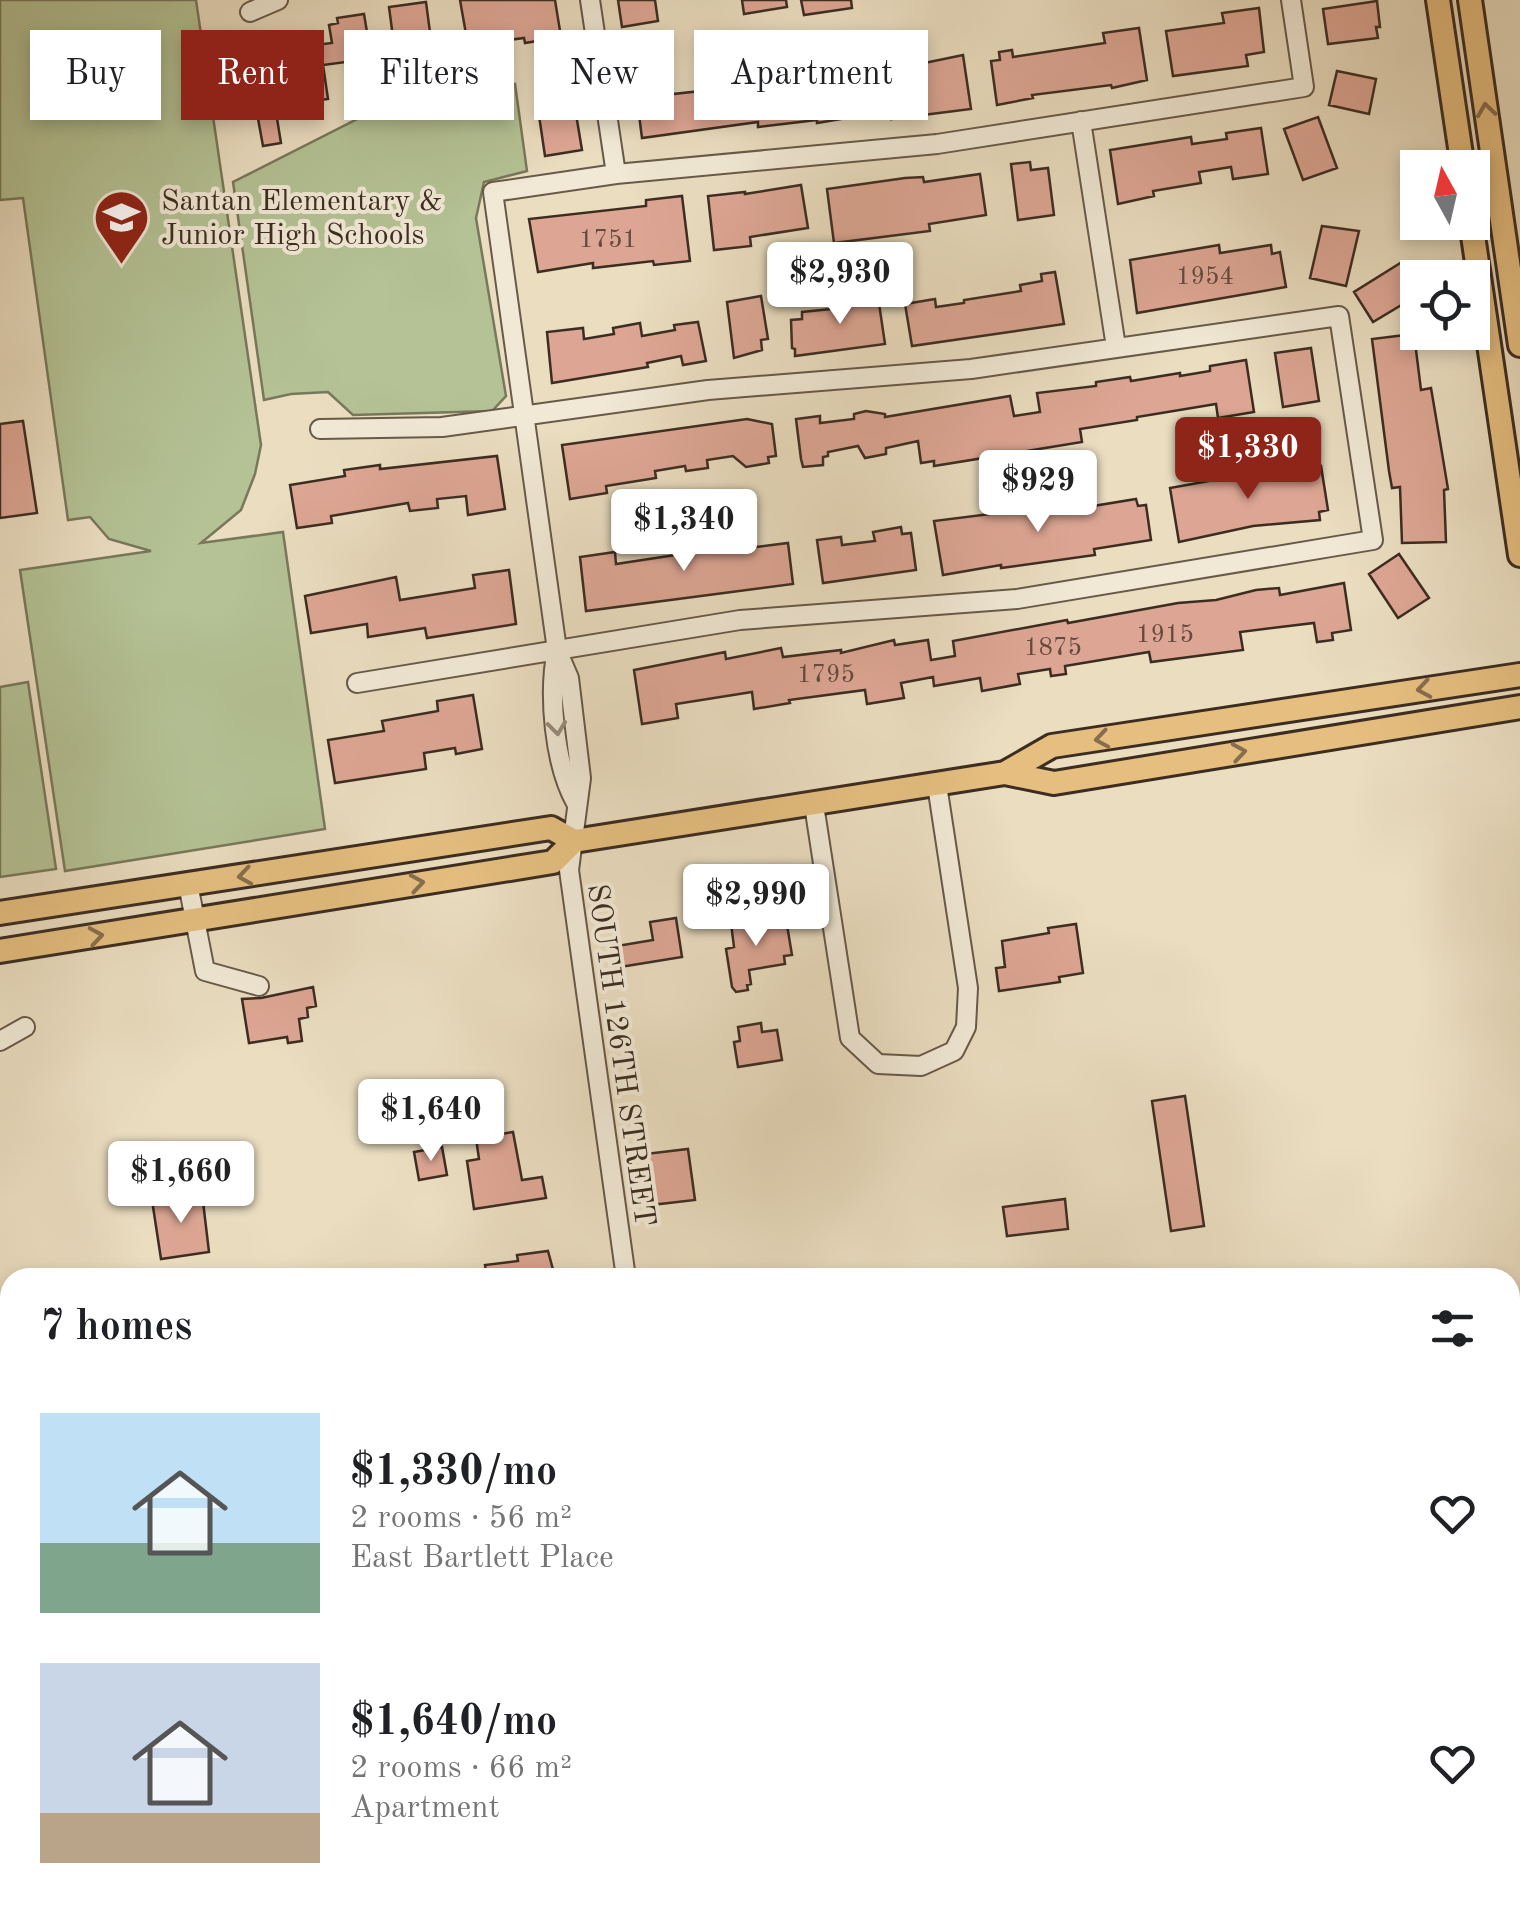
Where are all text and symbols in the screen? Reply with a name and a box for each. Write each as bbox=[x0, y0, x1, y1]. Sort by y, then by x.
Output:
chip: Buy bbox=[30, 30, 161, 120]
chip: Rent bbox=[181, 30, 324, 120]
chip: Filters bbox=[344, 30, 514, 120]
chip: New bbox=[534, 30, 674, 120]
chip: Apartment bbox=[694, 30, 928, 120]
one-way arrow bbox=[1477, 102, 1498, 118]
north arrow bbox=[1400, 150, 1490, 240]
map controls bbox=[1400, 150, 1490, 350]
school or university icon: Santan Elementary & Junior High Schools bbox=[92, 187, 152, 266]
place label: Santan Elementary & Junior High Schools bbox=[161, 187, 442, 251]
house number: 1751 bbox=[579, 228, 637, 253]
pin: $2,930 bbox=[759, 242, 921, 327]
text: $2,930 bbox=[789, 258, 891, 290]
button: locate bbox=[1400, 260, 1490, 350]
house number: 1954 bbox=[1176, 265, 1234, 290]
pin: $1,330 bbox=[1167, 417, 1329, 502]
text: $1,330 bbox=[1197, 433, 1299, 465]
pin: $929 bbox=[979, 450, 1097, 535]
text: $929 bbox=[1001, 466, 1075, 498]
pin: $1,340 bbox=[603, 489, 765, 574]
text: $1,340 bbox=[633, 505, 735, 537]
house number: 1915 bbox=[1136, 623, 1194, 648]
house number: 1875 bbox=[1024, 636, 1082, 661]
house number: 1795 bbox=[797, 663, 855, 688]
one-way arrow bbox=[1415, 678, 1432, 699]
one-way arrow bbox=[546, 720, 567, 736]
one-way arrow bbox=[1094, 727, 1111, 748]
one-way arrow bbox=[1231, 742, 1247, 763]
one-way arrow bbox=[237, 864, 254, 885]
pin: $2,990 bbox=[675, 864, 837, 949]
one-way arrow bbox=[409, 873, 425, 894]
text: $2,990 bbox=[705, 880, 807, 912]
street label: SOUTH 126TH STREET bbox=[581, 882, 659, 1228]
one-way arrow bbox=[88, 927, 105, 948]
pin: $1,640 bbox=[350, 1079, 512, 1164]
text: $1,640 bbox=[380, 1095, 482, 1127]
pin: $1,660 bbox=[100, 1141, 262, 1226]
text: $1,660 bbox=[130, 1157, 232, 1189]
icon: filters bbox=[1425, 1301, 1480, 1356]
text: 7 homes bbox=[40, 1307, 192, 1349]
text: $1,330/mo bbox=[350, 1452, 557, 1494]
icon: home bbox=[120, 1453, 240, 1573]
icon: heart bbox=[1425, 1486, 1480, 1541]
text: 2 rooms · 56 m² bbox=[350, 1503, 572, 1535]
text: East Bartlett Place bbox=[350, 1543, 614, 1575]
text: $1,640/mo bbox=[350, 1702, 557, 1744]
icon: home bbox=[120, 1703, 240, 1823]
icon: heart bbox=[1425, 1736, 1480, 1791]
text: 2 rooms · 66 m² bbox=[350, 1753, 572, 1785]
text: Apartment bbox=[350, 1793, 500, 1825]

